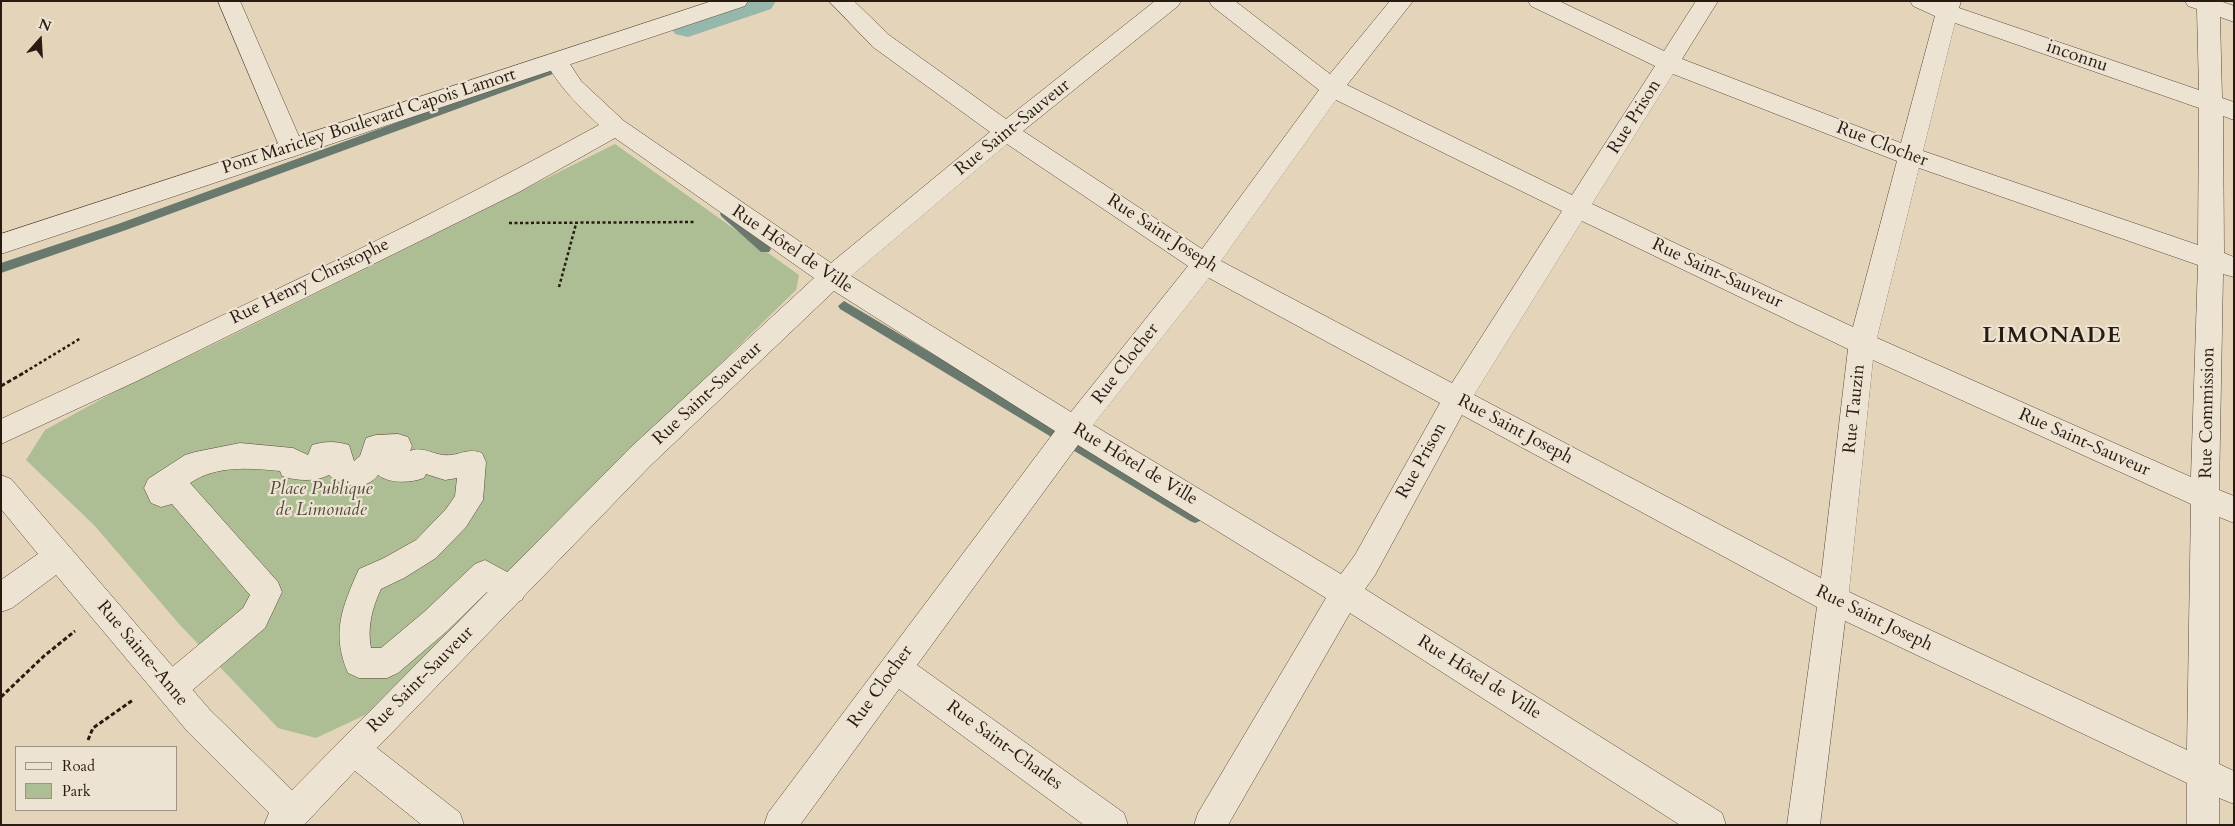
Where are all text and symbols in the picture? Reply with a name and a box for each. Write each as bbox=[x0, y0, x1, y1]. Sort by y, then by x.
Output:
text: N bbox=[36, 14, 54, 36]
north arrow bbox=[15, 15, 65, 65]
street label: inconnu bbox=[2043, 36, 2111, 78]
street label: Pont Maricley Boulevard Capois Lamort bbox=[219, 64, 519, 180]
street label: Rue Saint-Sauveur bbox=[951, 75, 1075, 181]
street label: Rue Prison bbox=[1604, 76, 1666, 158]
street label: Rue Clocher bbox=[1833, 118, 1931, 172]
street label: Rue Saint Joseph bbox=[1103, 190, 1221, 278]
street label: Rue Hôtel de Ville bbox=[727, 201, 857, 299]
street label: Rue Henry Christophe bbox=[227, 234, 393, 330]
street label: Rue Saint-Sauveur bbox=[1648, 234, 1786, 314]
street label: Rue Clocher bbox=[1088, 319, 1164, 409]
district label: LIMONADE bbox=[1981, 324, 2123, 350]
street label: Rue Saint-Sauveur bbox=[649, 338, 767, 450]
street label: Rue Commission bbox=[2196, 347, 2220, 479]
street label: Rue Tauzin bbox=[1840, 363, 1870, 455]
street label: Rue Saint Joseph bbox=[1454, 391, 1576, 469]
street label: Rue Saint-Sauveur bbox=[2015, 404, 2153, 482]
street label: Rue Hôtel de Ville bbox=[1069, 419, 1201, 511]
street label: Rue Prison bbox=[1392, 419, 1452, 503]
park label: Place Publique de Limonade bbox=[269, 479, 373, 522]
street label: Rue Saint Joseph bbox=[1812, 581, 1936, 657]
street label: Rue Sainte-Anne bbox=[92, 597, 192, 711]
street label: Rue Saint-Sauveur bbox=[363, 622, 479, 738]
street label: Rue Hôtel de Ville bbox=[1413, 631, 1545, 725]
street label: Rue Clocher bbox=[844, 642, 918, 732]
street label: Rue Saint-Charles bbox=[942, 697, 1066, 795]
legend bbox=[15, 746, 178, 811]
text: Road bbox=[62, 756, 95, 776]
text: Park bbox=[62, 781, 91, 801]

